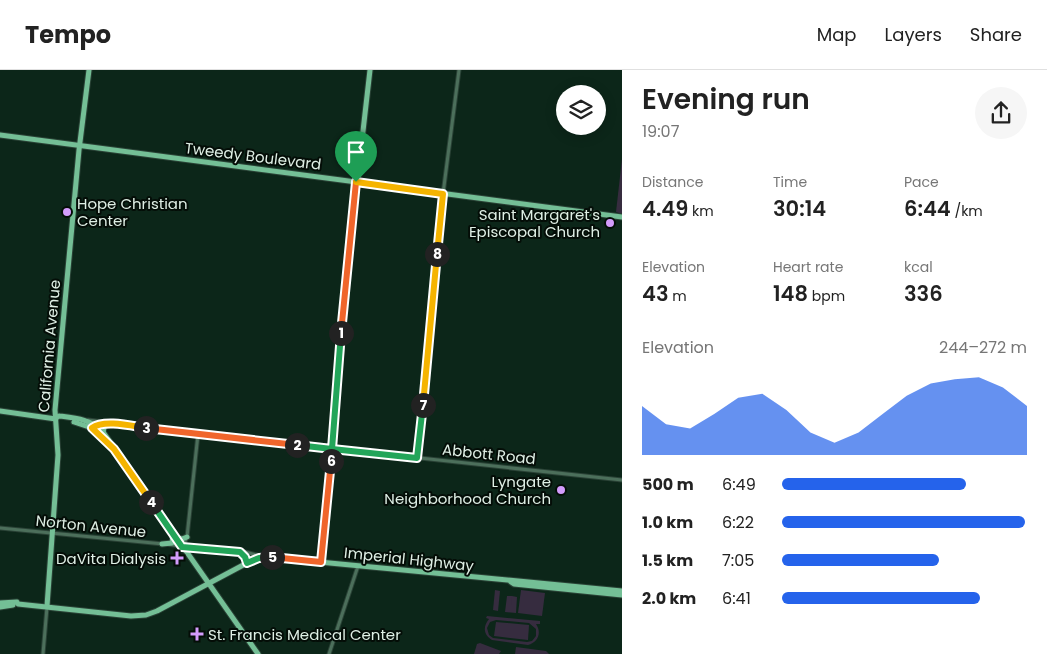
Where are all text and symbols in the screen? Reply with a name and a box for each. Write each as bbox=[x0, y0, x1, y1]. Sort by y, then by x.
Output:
text: Tempo bbox=[25, 18, 111, 51]
text: Map bbox=[817, 22, 857, 47]
text: Layers bbox=[885, 22, 942, 47]
text: Share bbox=[970, 22, 1022, 47]
text: Evening run bbox=[642, 80, 810, 119]
map controls bbox=[556, 85, 606, 135]
button: layers bbox=[556, 85, 606, 135]
button: share bbox=[975, 87, 1027, 139]
text: 19:07 bbox=[642, 120, 679, 143]
pin bbox=[335, 131, 377, 182]
street label: Tweedy Boulevard bbox=[184, 137, 322, 175]
icon: arrive bbox=[342, 138, 370, 166]
text: Distance bbox=[642, 172, 703, 192]
text: Time bbox=[773, 172, 807, 192]
text: Pace bbox=[904, 172, 939, 192]
place label: Hope Christian Center bbox=[77, 193, 188, 231]
text: 4.49 bbox=[642, 194, 688, 223]
text: 30:14 bbox=[773, 194, 826, 223]
text: 6:44 bbox=[904, 194, 951, 223]
text: km bbox=[688, 201, 714, 221]
text: /km bbox=[951, 201, 983, 221]
place label: Saint Margaret's Episcopal Church bbox=[469, 204, 600, 242]
marker: Hope Christian Center bbox=[61, 206, 73, 218]
marker: Saint Margaret's Episcopal Church bbox=[604, 217, 616, 229]
pin: 8 bbox=[424, 242, 450, 266]
text: 8 bbox=[433, 244, 442, 264]
text: Elevation bbox=[642, 257, 705, 277]
text: Heart rate bbox=[773, 257, 843, 277]
text: kcal bbox=[904, 257, 933, 277]
street label: California Avenue bbox=[33, 279, 65, 413]
text: 43 bbox=[642, 279, 668, 308]
text: 148 bbox=[773, 279, 808, 308]
text: 336 bbox=[904, 279, 943, 308]
text: m bbox=[668, 286, 687, 306]
text: bpm bbox=[808, 286, 845, 306]
pin: 1 bbox=[328, 320, 354, 346]
text: 1 bbox=[339, 323, 344, 343]
text: Elevation bbox=[642, 336, 714, 359]
text: 244–272 m bbox=[939, 336, 1027, 359]
pin: 7 bbox=[410, 392, 436, 418]
text: 7 bbox=[420, 395, 427, 415]
pin: 3 bbox=[134, 416, 158, 440]
text: 3 bbox=[142, 418, 151, 438]
pin: 2 bbox=[284, 432, 310, 458]
text: 2 bbox=[294, 435, 302, 455]
street label: Abbott Road bbox=[441, 439, 537, 469]
pin: 6 bbox=[318, 448, 344, 474]
text: 6 bbox=[327, 451, 336, 471]
place label: Lyngate Neighborhood Church bbox=[384, 471, 551, 509]
text: 500 m bbox=[642, 473, 694, 496]
text: 6:49 bbox=[722, 473, 756, 496]
marker: Lyngate Neighborhood Church bbox=[555, 484, 567, 496]
pin: 4 bbox=[138, 490, 164, 514]
text: 4 bbox=[147, 492, 156, 512]
street label: Norton Avenue bbox=[35, 510, 147, 542]
text: 1.0 km bbox=[642, 511, 693, 534]
text: 6:22 bbox=[722, 511, 754, 534]
street label: Imperial Highway bbox=[343, 542, 475, 576]
pin: 5 bbox=[260, 544, 284, 570]
text: 5 bbox=[268, 547, 277, 567]
place label: DaVita Dialysis bbox=[56, 548, 166, 569]
text: 1.5 km bbox=[642, 549, 693, 572]
text: 7:05 bbox=[722, 549, 754, 572]
marker: DaVita Dialysis bbox=[170, 551, 184, 565]
text: 2.0 km bbox=[642, 587, 696, 610]
text: 6:41 bbox=[722, 587, 751, 610]
place label: St. Francis Medical Center bbox=[208, 624, 401, 645]
marker: St. Francis Medical Center bbox=[190, 627, 204, 641]

